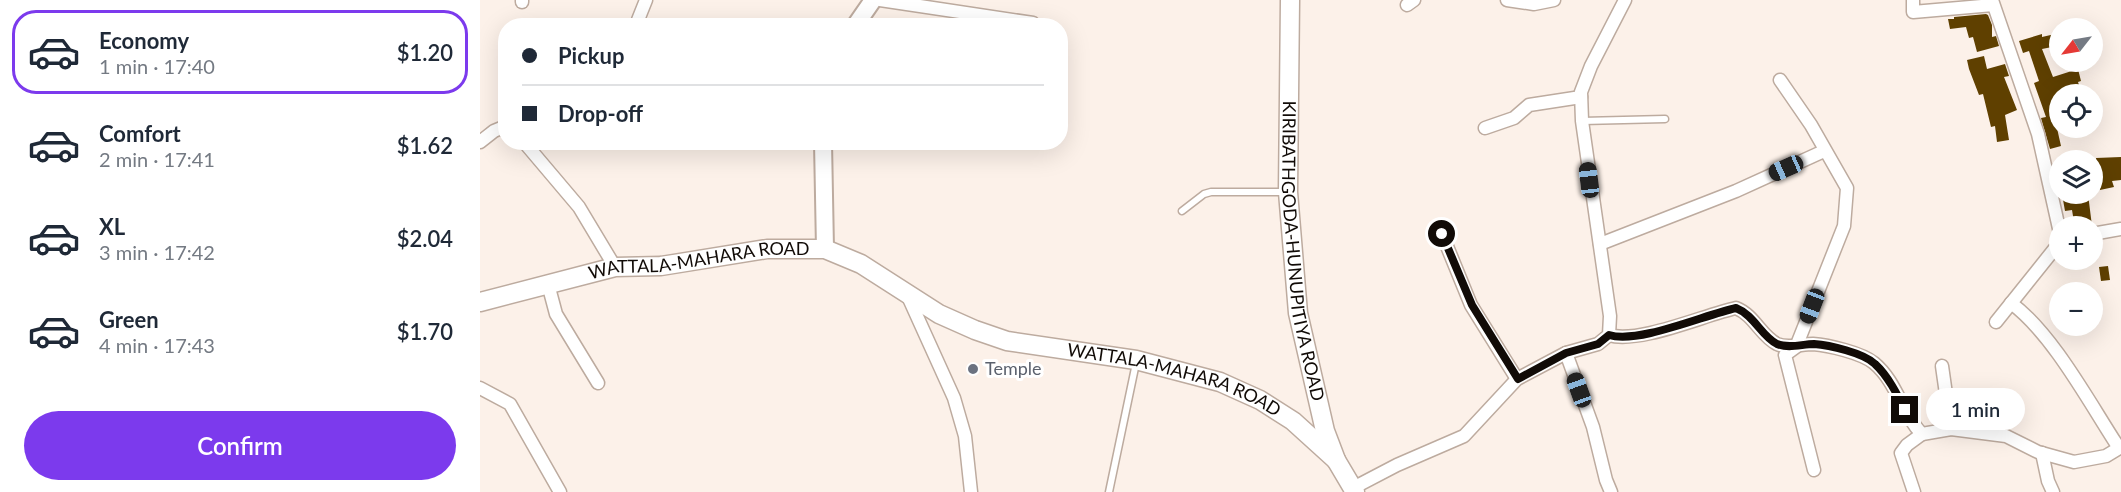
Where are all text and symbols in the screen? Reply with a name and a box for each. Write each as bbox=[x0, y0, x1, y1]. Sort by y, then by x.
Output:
north arrow bbox=[2049, 18, 2103, 72]
map controls bbox=[2049, 18, 2103, 336]
icon: car bbox=[27, 25, 81, 79]
text: Economy bbox=[99, 27, 189, 54]
text: $1.20 bbox=[397, 39, 453, 66]
text: Pickup bbox=[558, 42, 624, 69]
text: 1 min · 17:40 bbox=[99, 54, 215, 78]
button: locate bbox=[2049, 84, 2103, 138]
text: Drop-off bbox=[558, 100, 643, 127]
street label: KIRIBATHGODA-HUNUPITIYA ROAD bbox=[1278, 101, 1330, 403]
icon: car bbox=[27, 118, 81, 172]
text: Comfort bbox=[99, 120, 181, 147]
text: $1.62 bbox=[397, 132, 453, 159]
text: 2 min · 17:41 bbox=[99, 147, 215, 171]
button: layers bbox=[2049, 150, 2103, 204]
car bbox=[1766, 152, 1806, 184]
car bbox=[1578, 161, 1600, 199]
icon: car bbox=[27, 211, 81, 265]
text: XL bbox=[99, 213, 125, 240]
button: + bbox=[2049, 216, 2103, 270]
route start bbox=[1428, 220, 1455, 247]
text: $2.04 bbox=[397, 225, 453, 252]
street label: WATTALA-MAHARA ROAD bbox=[586, 237, 809, 283]
text: 3 min · 17:42 bbox=[99, 240, 215, 264]
button: − bbox=[2049, 282, 2103, 336]
car bbox=[1797, 286, 1827, 326]
icon: car bbox=[27, 304, 81, 358]
text: Green bbox=[99, 306, 159, 333]
text: $1.70 bbox=[397, 318, 453, 345]
text: 4 min · 17:43 bbox=[99, 333, 215, 357]
street label: WATTALA-MAHARA ROAD bbox=[1066, 338, 1285, 421]
place label: Temple bbox=[985, 357, 1042, 379]
marker: Temple bbox=[966, 362, 980, 376]
car bbox=[1564, 370, 1594, 410]
callout: 1 min bbox=[1926, 389, 2025, 431]
route end bbox=[1891, 396, 1918, 423]
text: 1 min bbox=[1951, 397, 2000, 421]
button: Confirm bbox=[24, 411, 456, 480]

